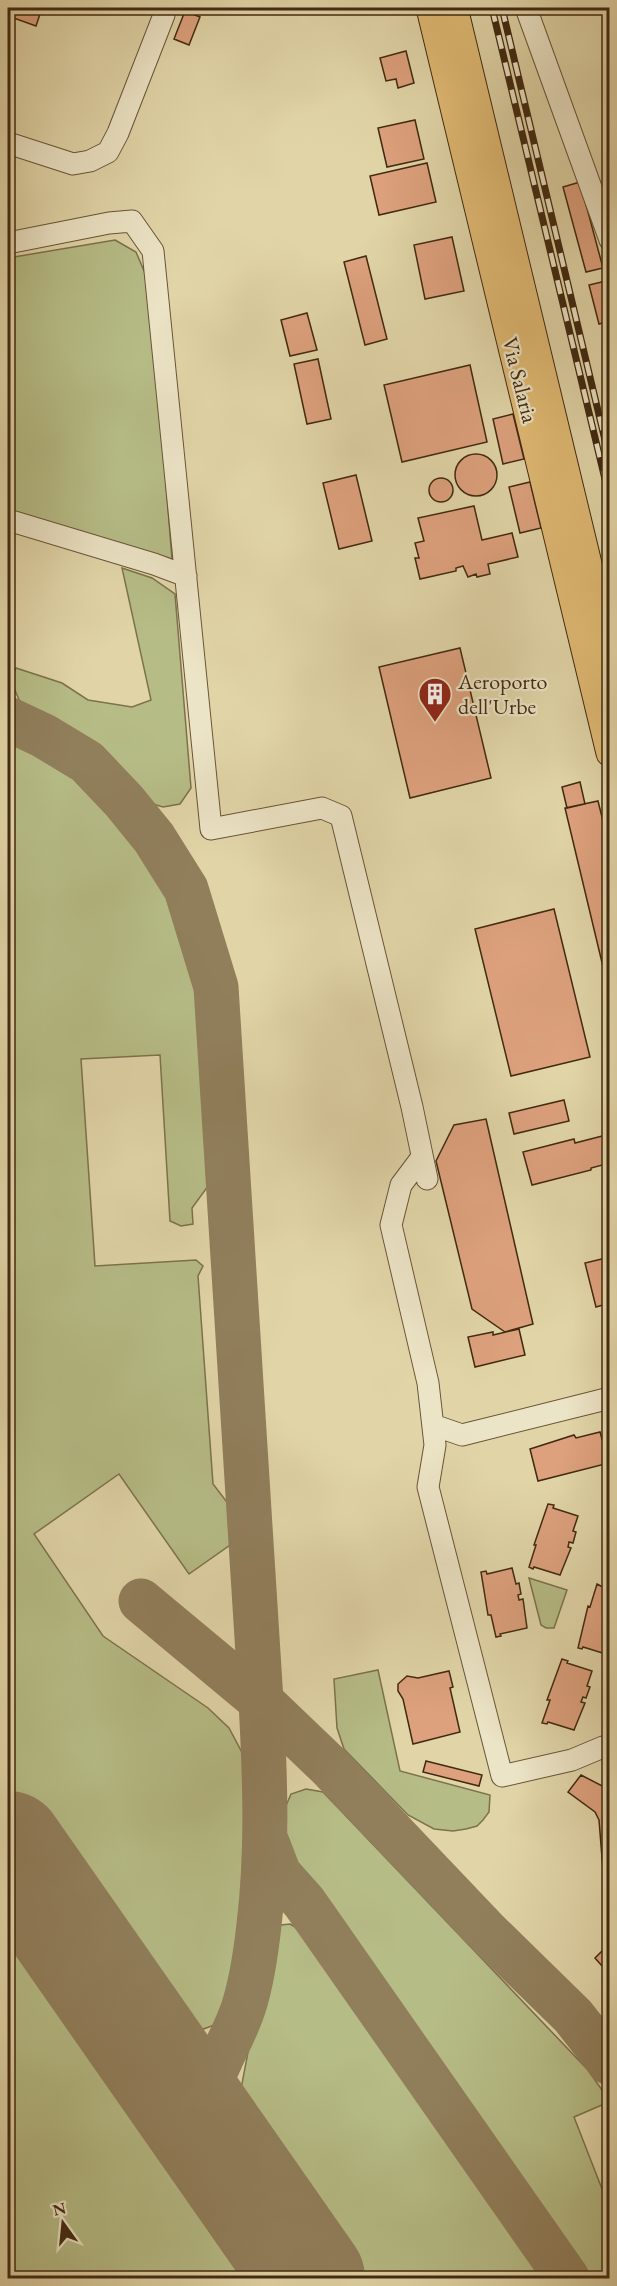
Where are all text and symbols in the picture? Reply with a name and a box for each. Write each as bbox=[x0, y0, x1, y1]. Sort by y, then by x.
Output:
street label: Via Salaria bbox=[495, 334, 545, 426]
place label: Aeroporto dell'Urbe bbox=[457, 667, 548, 721]
building icon: Aeroporto dell'Urbe bbox=[417, 676, 453, 723]
north arrow bbox=[33, 2193, 93, 2253]
text: N bbox=[50, 2197, 68, 2221]

